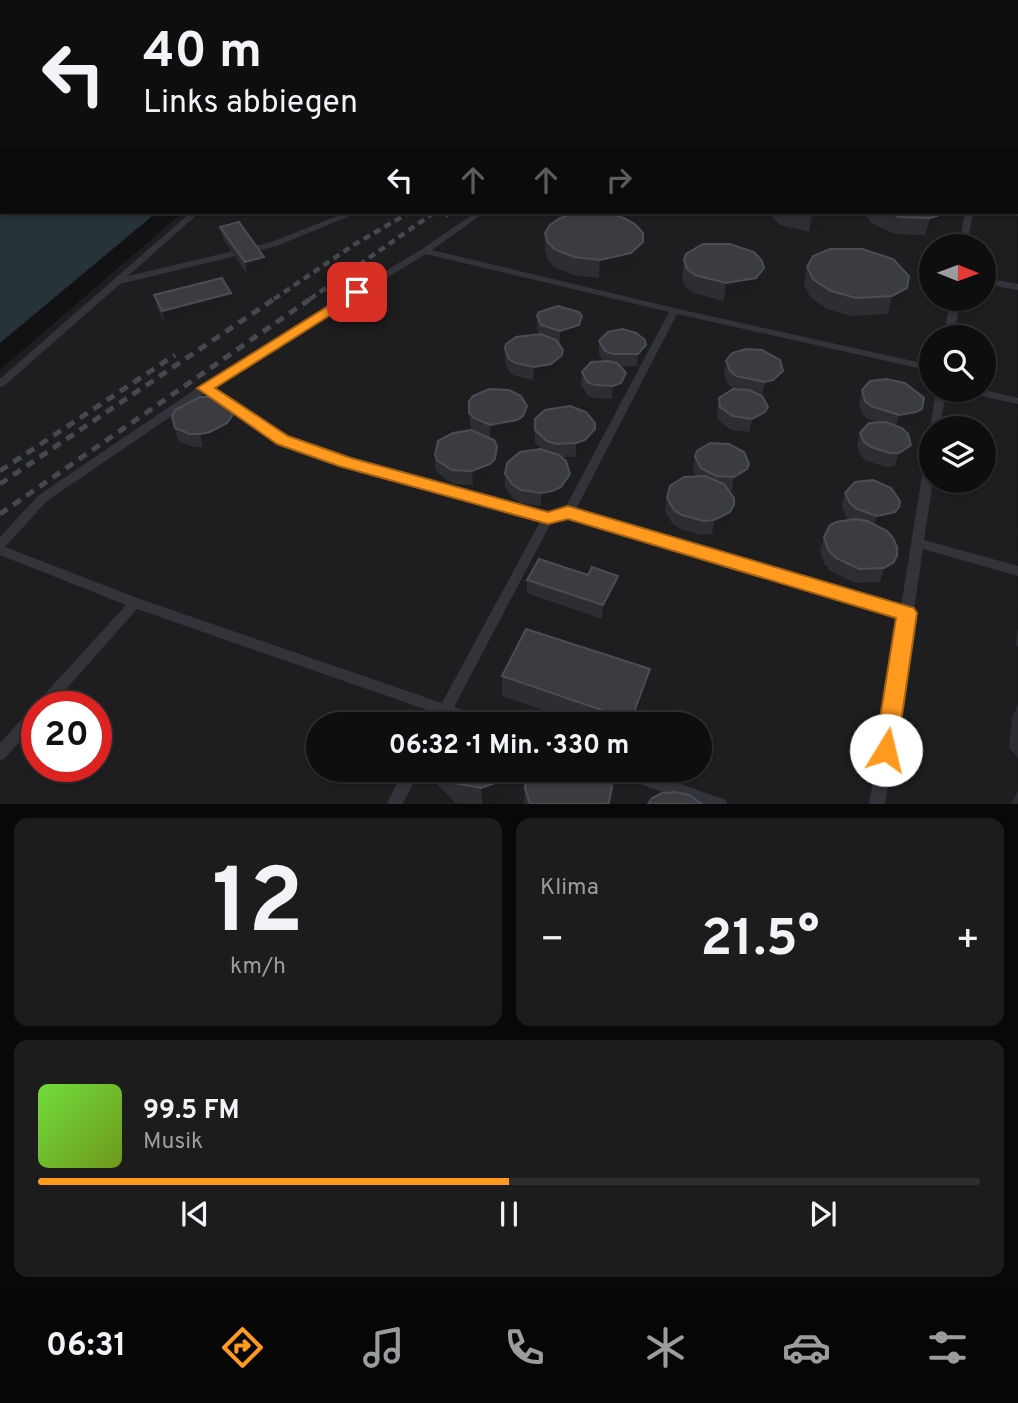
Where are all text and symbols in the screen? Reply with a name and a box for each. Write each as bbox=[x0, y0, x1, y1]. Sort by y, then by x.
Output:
text: 40 m bbox=[143, 23, 262, 85]
icon: left bbox=[28, 28, 119, 119]
text: Links abbiegen bbox=[143, 84, 358, 124]
icon: left bbox=[381, 161, 419, 199]
icon: ahead bbox=[454, 161, 492, 199]
icon: ahead bbox=[527, 161, 565, 199]
icon: right bbox=[600, 161, 638, 199]
north arrow bbox=[919, 234, 996, 312]
map controls bbox=[919, 234, 996, 493]
pin bbox=[327, 262, 387, 322]
icon: arrive bbox=[338, 273, 376, 311]
button: search bbox=[919, 325, 996, 402]
button: layers bbox=[919, 416, 996, 493]
speed limit sign: 20 bbox=[21, 691, 112, 782]
position arrow bbox=[849, 713, 923, 787]
text: 06:32 · 1 Min. · 330 m bbox=[389, 730, 629, 763]
text: 12 bbox=[212, 850, 304, 965]
text: Klima bbox=[540, 874, 599, 903]
text: 21.5° bbox=[701, 908, 819, 974]
text: − bbox=[540, 917, 565, 966]
text: + bbox=[955, 917, 980, 966]
text: km/h bbox=[230, 953, 286, 982]
text: 99.5 FM bbox=[143, 1095, 240, 1128]
text: Musik bbox=[143, 1128, 203, 1157]
icon: previous bbox=[176, 1195, 214, 1233]
icon: pause bbox=[490, 1195, 528, 1233]
icon: next bbox=[804, 1195, 842, 1233]
icon: directions bbox=[218, 1323, 267, 1372]
icon: music bbox=[359, 1323, 408, 1372]
icon: phone bbox=[500, 1323, 549, 1372]
icon: climate bbox=[641, 1323, 690, 1372]
icon: car bbox=[782, 1323, 831, 1372]
icon: filters bbox=[923, 1323, 972, 1372]
text: 06:31 bbox=[46, 1327, 126, 1367]

